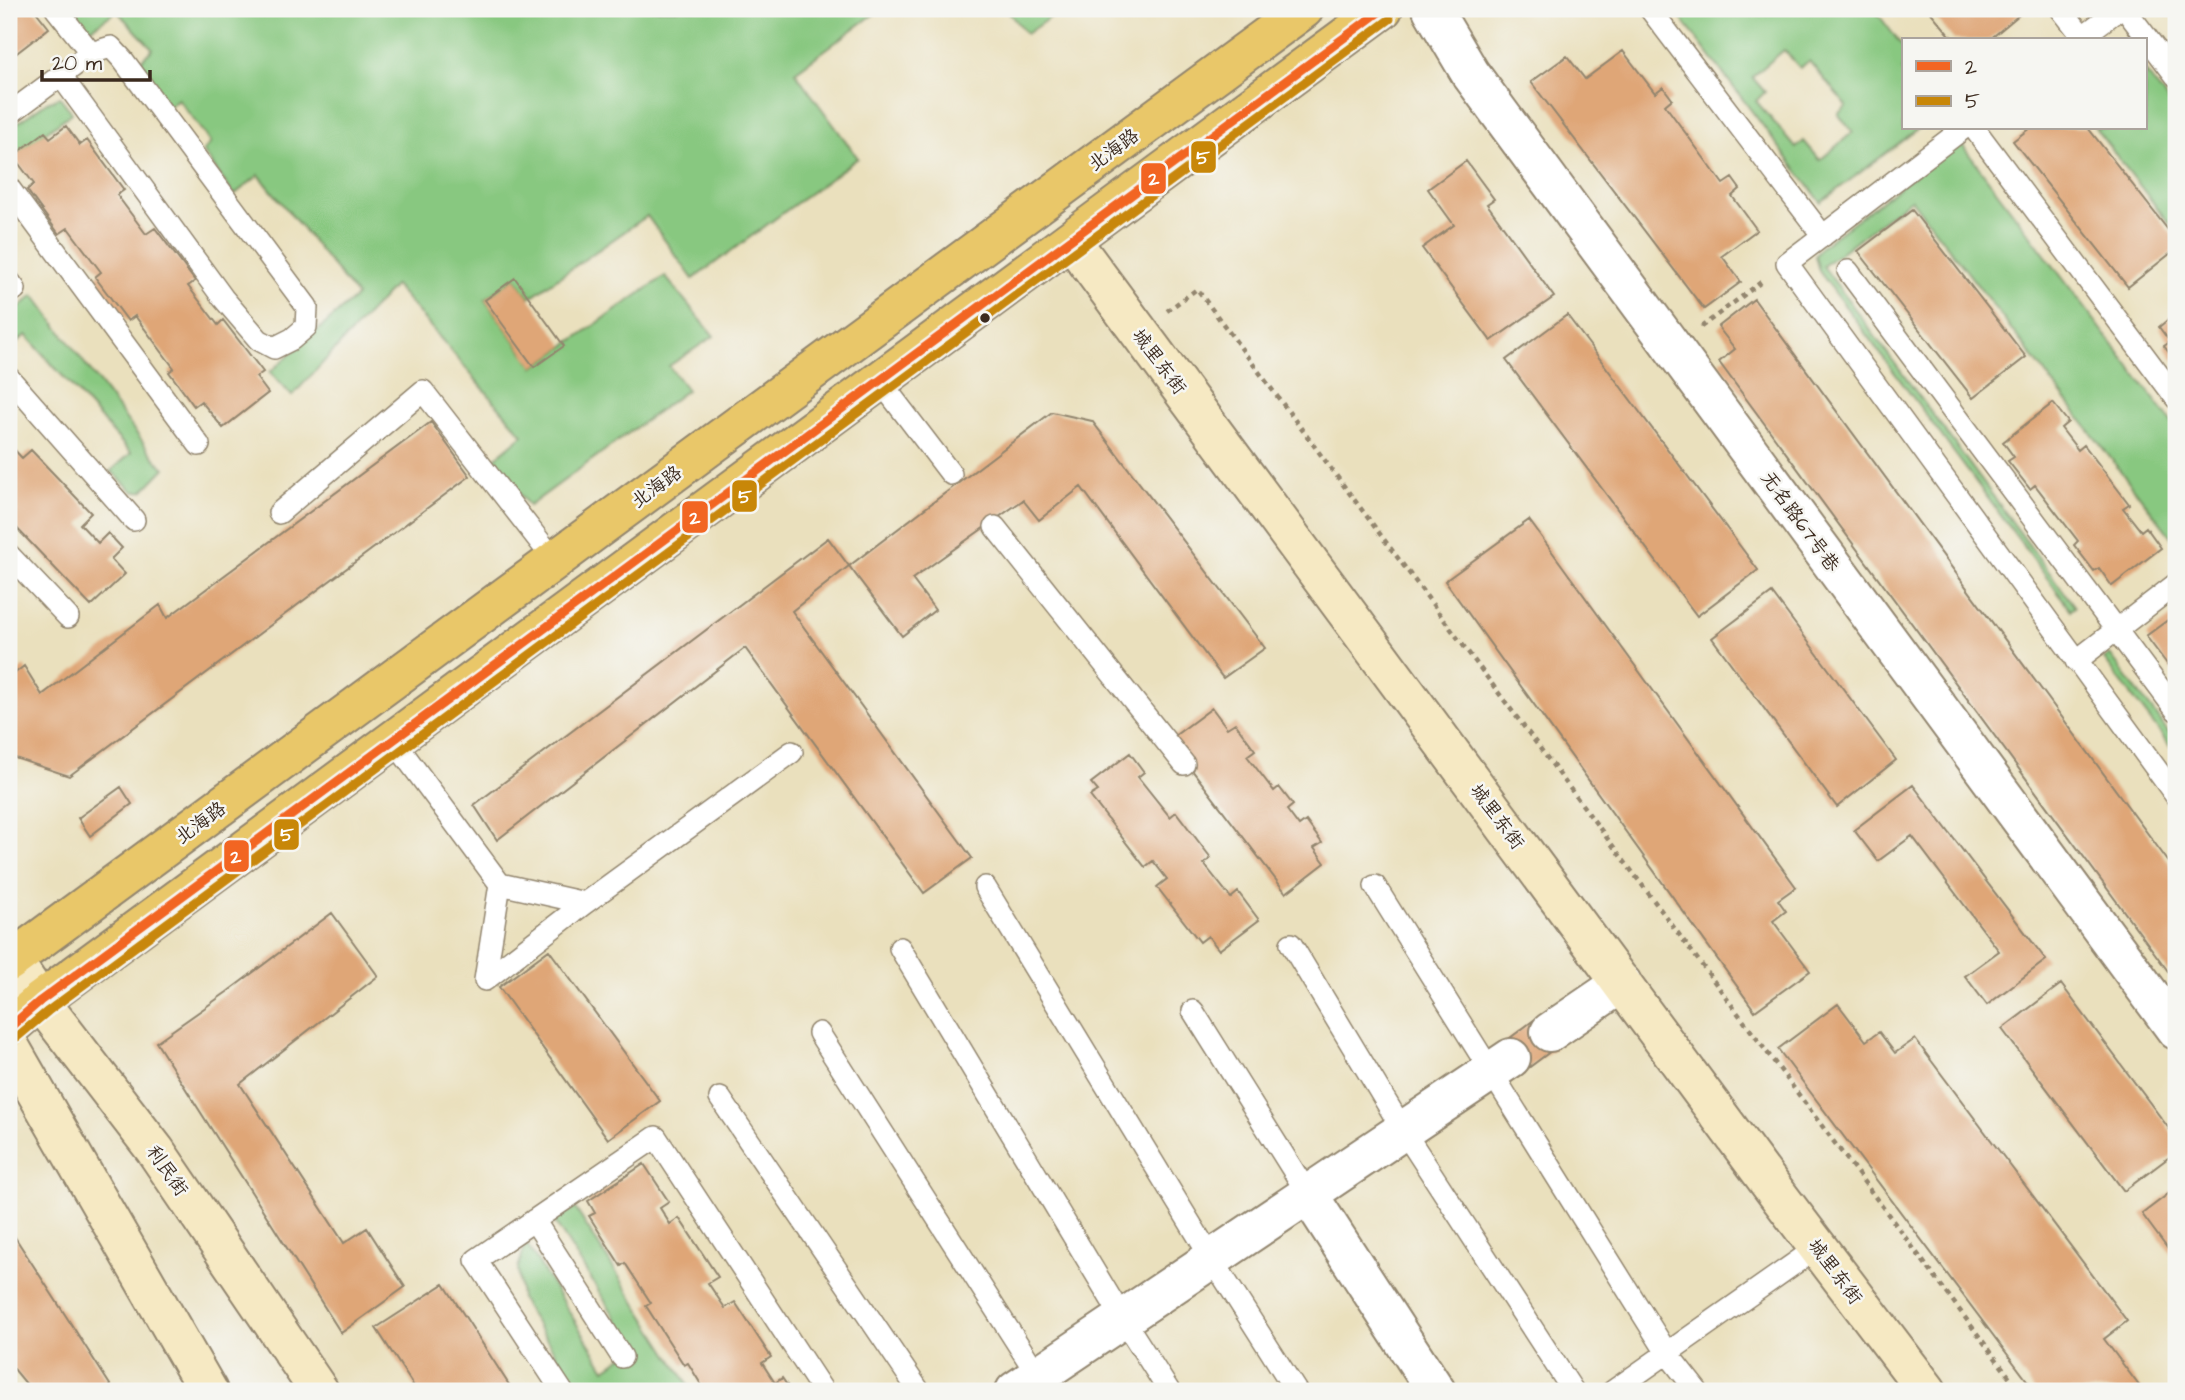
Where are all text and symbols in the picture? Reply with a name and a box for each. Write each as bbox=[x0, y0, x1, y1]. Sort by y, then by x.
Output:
scale bar bbox=[42, 38, 150, 82]
legend bbox=[1902, 38, 2146, 130]
text: 20 m bbox=[52, 49, 103, 78]
text: 2 bbox=[1965, 53, 1977, 82]
text: 5 bbox=[1965, 87, 1980, 116]
street label: 北海路 bbox=[1083, 123, 1145, 178]
line badge: 5 bbox=[1190, 140, 1217, 174]
text: 5 bbox=[1196, 145, 1210, 172]
line badge: 2 bbox=[1140, 162, 1167, 195]
text: 2 bbox=[1148, 166, 1160, 193]
unlabelled marker bbox=[978, 311, 992, 325]
street label: 城里东街 bbox=[1125, 323, 1192, 400]
street label: 北海路 bbox=[626, 460, 688, 515]
street label: 无名路67号巷 bbox=[1754, 466, 1846, 578]
line badge: 5 bbox=[731, 479, 758, 513]
text: 5 bbox=[738, 484, 752, 511]
line badge: 2 bbox=[681, 500, 709, 534]
text: 2 bbox=[689, 505, 701, 532]
street label: 城里东街 bbox=[1463, 778, 1530, 855]
street label: 北海路 bbox=[170, 796, 232, 851]
line badge: 5 bbox=[273, 818, 300, 851]
text: 5 bbox=[280, 822, 294, 849]
line badge: 2 bbox=[223, 839, 250, 873]
text: 2 bbox=[230, 844, 242, 871]
street label: 利民街 bbox=[139, 1140, 194, 1202]
street label: 城里东街 bbox=[1801, 1233, 1868, 1310]

